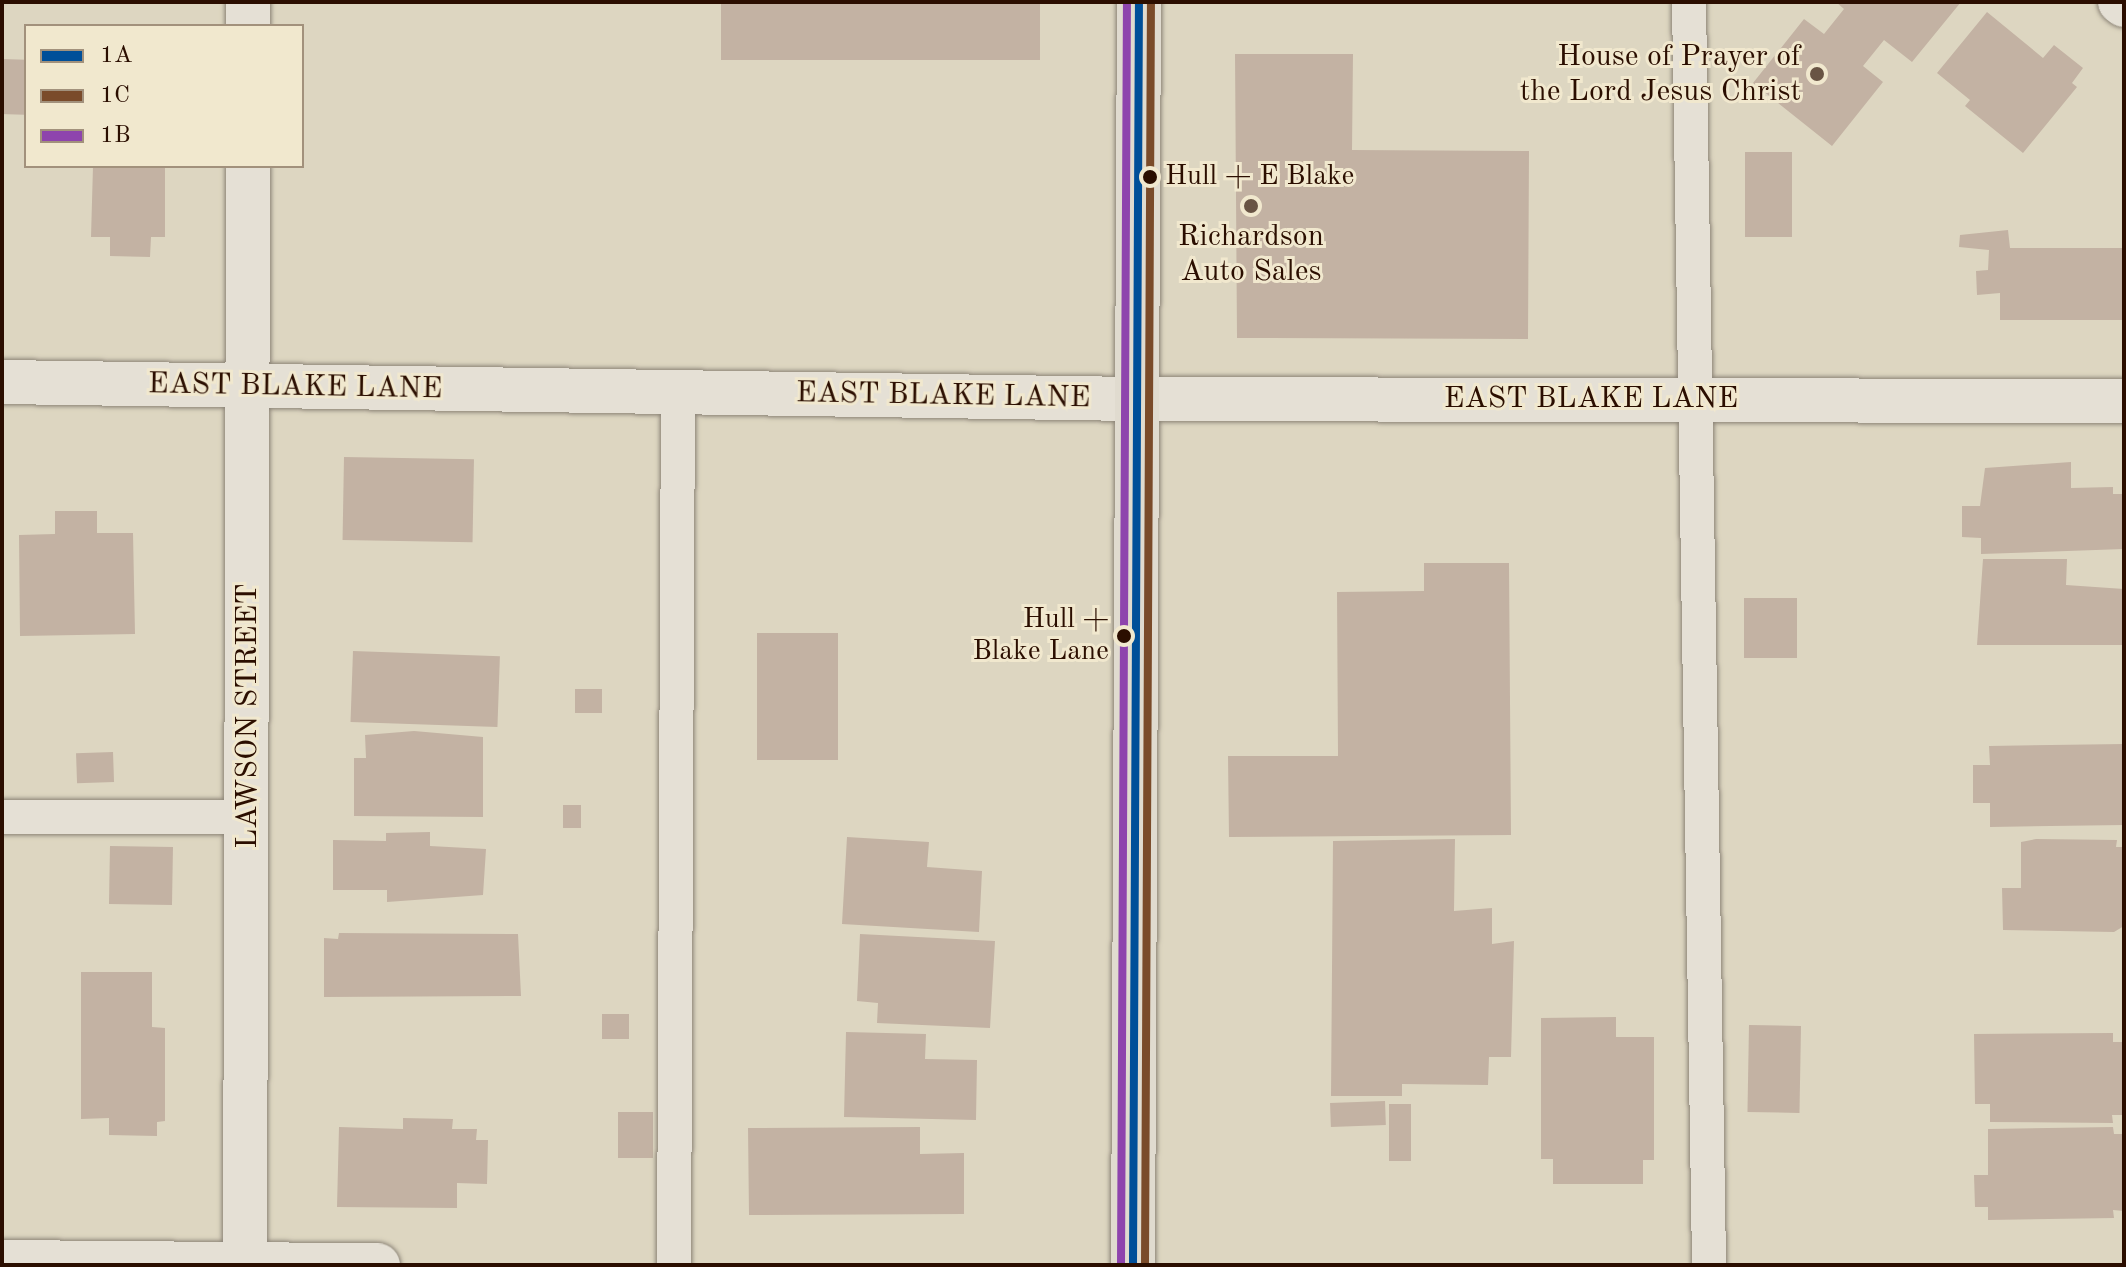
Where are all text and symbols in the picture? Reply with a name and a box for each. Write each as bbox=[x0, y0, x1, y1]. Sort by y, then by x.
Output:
legend bbox=[24, 24, 304, 168]
place label: House of Prayer of the Lord Jesus Christ bbox=[1520, 39, 1801, 110]
text: 1A bbox=[100, 44, 132, 68]
marker: House of Prayer of the Lord Jesus Christ bbox=[1808, 65, 1826, 83]
text: 1C bbox=[100, 84, 130, 108]
text: 1B bbox=[100, 124, 130, 148]
place label: Hull + E Blake bbox=[1165, 160, 1354, 194]
marker: Hull + E Blake bbox=[1142, 169, 1158, 185]
marker: Richardson Auto Sales bbox=[1242, 197, 1260, 215]
place label: Richardson Auto Sales bbox=[1178, 219, 1324, 290]
street label: EAST BLAKE LANE bbox=[148, 366, 442, 408]
street label: EAST BLAKE LANE bbox=[796, 375, 1090, 417]
street label: EAST BLAKE LANE bbox=[1444, 381, 1738, 417]
street label: LAWSON STREET bbox=[230, 583, 266, 849]
place label: Hull + Blake Lane bbox=[972, 603, 1109, 669]
marker: Hull + Blake Lane bbox=[1116, 628, 1132, 644]

